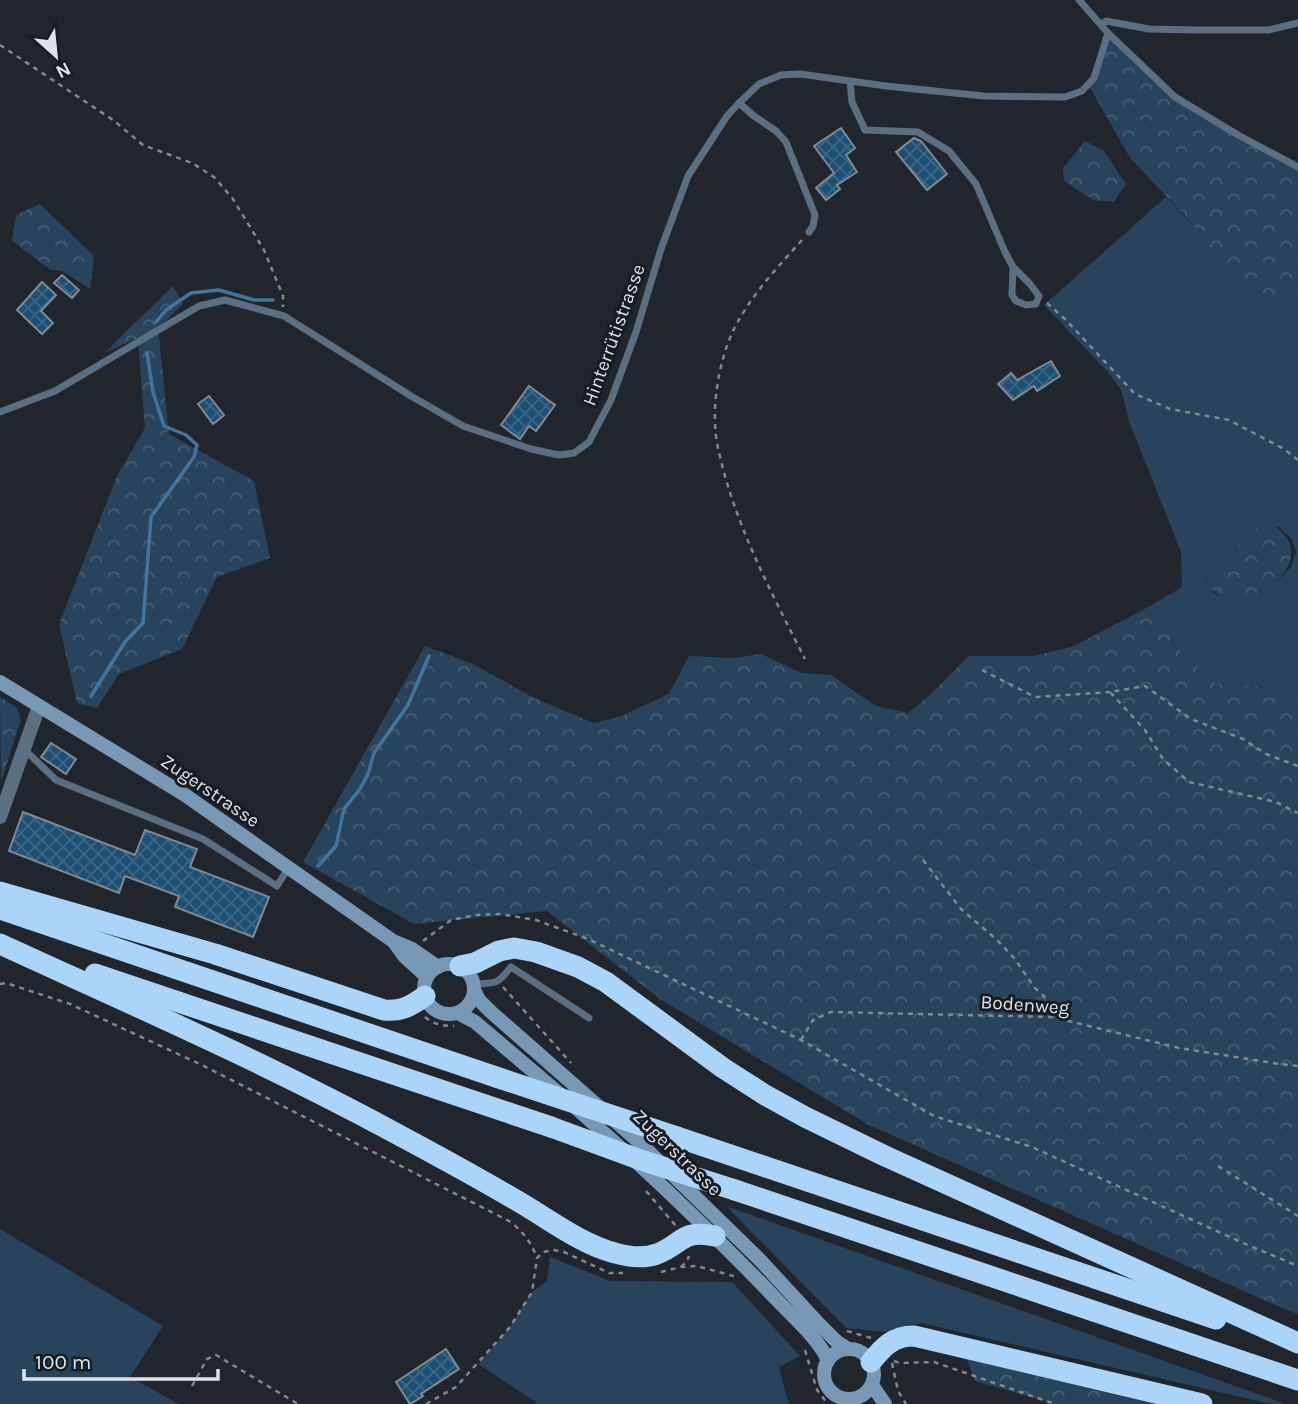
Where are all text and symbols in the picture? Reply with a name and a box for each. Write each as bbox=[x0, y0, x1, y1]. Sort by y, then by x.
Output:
north arrow bbox=[21, 21, 91, 91]
text: N bbox=[52, 57, 74, 83]
street label: Hinterrütistrasse bbox=[578, 261, 650, 409]
street label: Zugerstrasse bbox=[156, 750, 264, 832]
street label: Bodenweg bbox=[980, 991, 1070, 1019]
street label: Zugerstrasse bbox=[628, 1105, 726, 1201]
scale bar bbox=[24, 1338, 219, 1382]
text: 100 m bbox=[35, 1350, 92, 1374]

